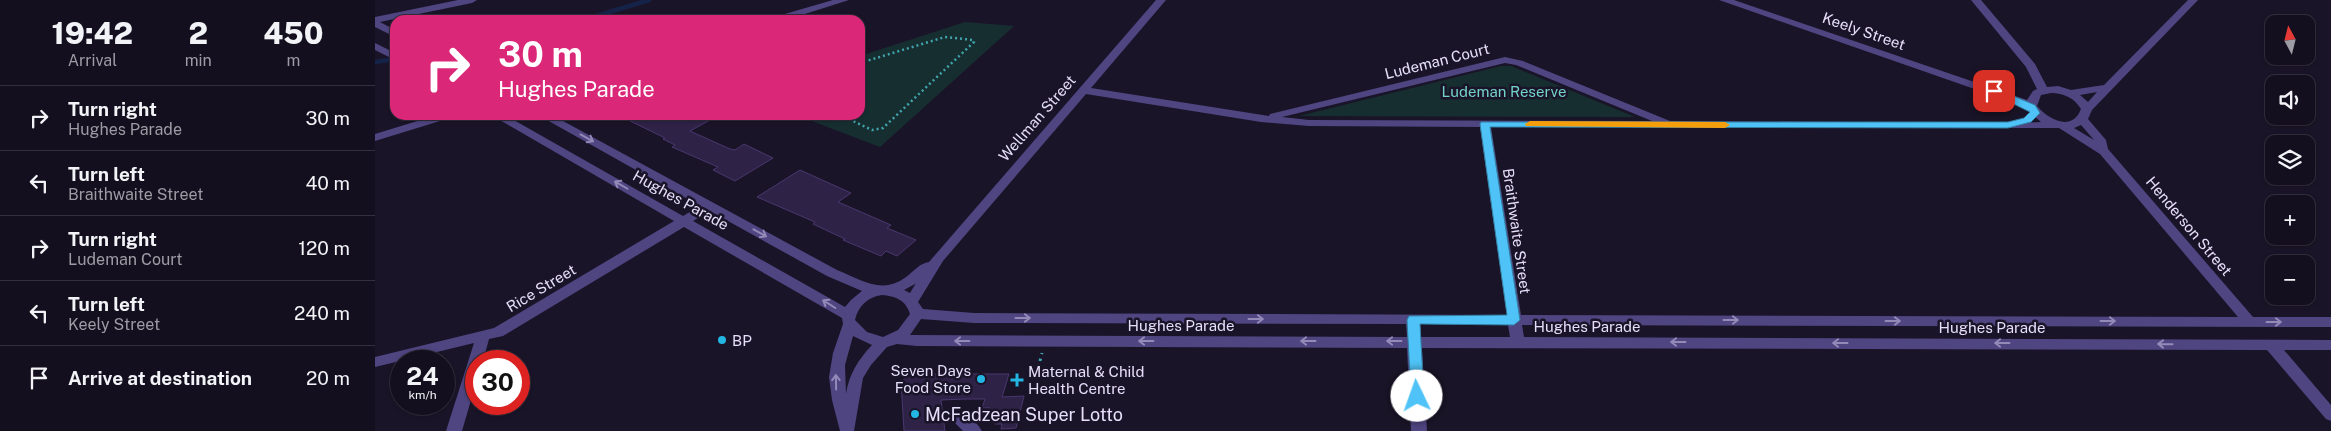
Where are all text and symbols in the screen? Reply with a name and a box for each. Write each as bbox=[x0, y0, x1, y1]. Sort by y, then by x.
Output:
street label: Keely Street bbox=[1820, 9, 1908, 53]
text: 19:42 bbox=[52, 15, 133, 51]
text: 2 bbox=[188, 15, 208, 51]
text: 450 bbox=[263, 15, 324, 51]
north arrow bbox=[2265, 15, 2315, 65]
map controls bbox=[2265, 15, 2315, 305]
text: 30 m bbox=[498, 34, 583, 75]
icon: right bbox=[415, 35, 480, 100]
street label: Ludeman Court bbox=[1383, 40, 1491, 82]
text: Arrival bbox=[68, 51, 117, 70]
text: min bbox=[185, 51, 212, 70]
text: m bbox=[286, 51, 300, 70]
pin bbox=[1973, 70, 2015, 112]
street label: Wellman Street bbox=[995, 71, 1079, 164]
button: sound bbox=[2265, 75, 2315, 125]
text: Hughes Parade bbox=[498, 76, 655, 102]
icon: arrive bbox=[1980, 77, 2008, 105]
park label: Ludeman Reserve bbox=[1442, 83, 1566, 100]
text: Turn right bbox=[68, 98, 157, 120]
icon: right bbox=[25, 104, 53, 132]
text: 30 m bbox=[305, 107, 350, 129]
text: Hughes Parade bbox=[68, 120, 182, 139]
one-way arrow bbox=[579, 134, 594, 144]
button: layers bbox=[2265, 135, 2315, 185]
text: Turn left bbox=[68, 163, 145, 185]
street label: Hughes Parade bbox=[630, 167, 732, 233]
street label: Braithwaite Street bbox=[1500, 167, 1534, 295]
icon: left bbox=[25, 169, 53, 197]
text: 40 m bbox=[305, 172, 350, 194]
street label: Henderson Street bbox=[2143, 173, 2235, 279]
one-way arrow bbox=[614, 180, 629, 190]
text: Braithwaite Street bbox=[68, 185, 203, 204]
button: + bbox=[2265, 195, 2315, 245]
text: Turn right bbox=[68, 228, 157, 250]
one-way arrow bbox=[752, 229, 767, 239]
icon: right bbox=[25, 234, 53, 262]
text: 120 m bbox=[298, 237, 350, 259]
text: Ludeman Court bbox=[68, 250, 183, 269]
button: − bbox=[2265, 255, 2315, 305]
street label: Rice Street bbox=[503, 261, 579, 315]
text: Turn left bbox=[68, 293, 145, 315]
icon: left bbox=[25, 299, 53, 327]
one-way arrow bbox=[823, 299, 837, 309]
text: 240 m bbox=[294, 302, 350, 324]
one-way arrow bbox=[1015, 314, 1031, 323]
one-way arrow bbox=[1247, 314, 1263, 324]
text: Keely Street bbox=[68, 315, 160, 334]
one-way arrow bbox=[1722, 315, 1739, 325]
one-way arrow bbox=[1885, 316, 1901, 326]
one-way arrow bbox=[2100, 316, 2116, 326]
street label: Hughes Parade bbox=[1128, 317, 1234, 334]
one-way arrow bbox=[2266, 317, 2282, 327]
street label: Hughes Parade bbox=[1534, 318, 1640, 335]
street label: Hughes Parade bbox=[1939, 319, 2045, 336]
place label: BP bbox=[732, 332, 752, 349]
marker: BP bbox=[716, 334, 728, 346]
one-way arrow bbox=[954, 336, 970, 346]
one-way arrow bbox=[1138, 336, 1154, 346]
one-way arrow bbox=[1300, 336, 1316, 346]
one-way arrow bbox=[1386, 336, 1402, 346]
one-way arrow bbox=[1670, 337, 1686, 347]
one-way arrow bbox=[1832, 338, 1848, 348]
one-way arrow bbox=[1995, 338, 2011, 348]
one-way arrow bbox=[2157, 339, 2174, 349]
speed limit sign: 30 bbox=[465, 350, 530, 415]
text: 24 bbox=[406, 361, 439, 391]
place label: Seven Days Food Store bbox=[890, 362, 971, 396]
place label: Maternal & Child Health Centre bbox=[1028, 363, 1145, 397]
icon: arrive bbox=[25, 364, 53, 392]
text: Arrive at destination bbox=[68, 367, 252, 389]
text: 20 m bbox=[306, 367, 350, 389]
position arrow bbox=[1390, 369, 1442, 421]
marker: Seven Days Food Store bbox=[975, 373, 987, 385]
marker: Maternal & Child Health Centre bbox=[1010, 373, 1024, 387]
one-way arrow bbox=[831, 375, 841, 391]
text: km/h bbox=[408, 388, 437, 402]
place label: McFadzean Super Lotto bbox=[925, 404, 1123, 425]
marker: McFadzean Super Lotto bbox=[909, 408, 921, 420]

